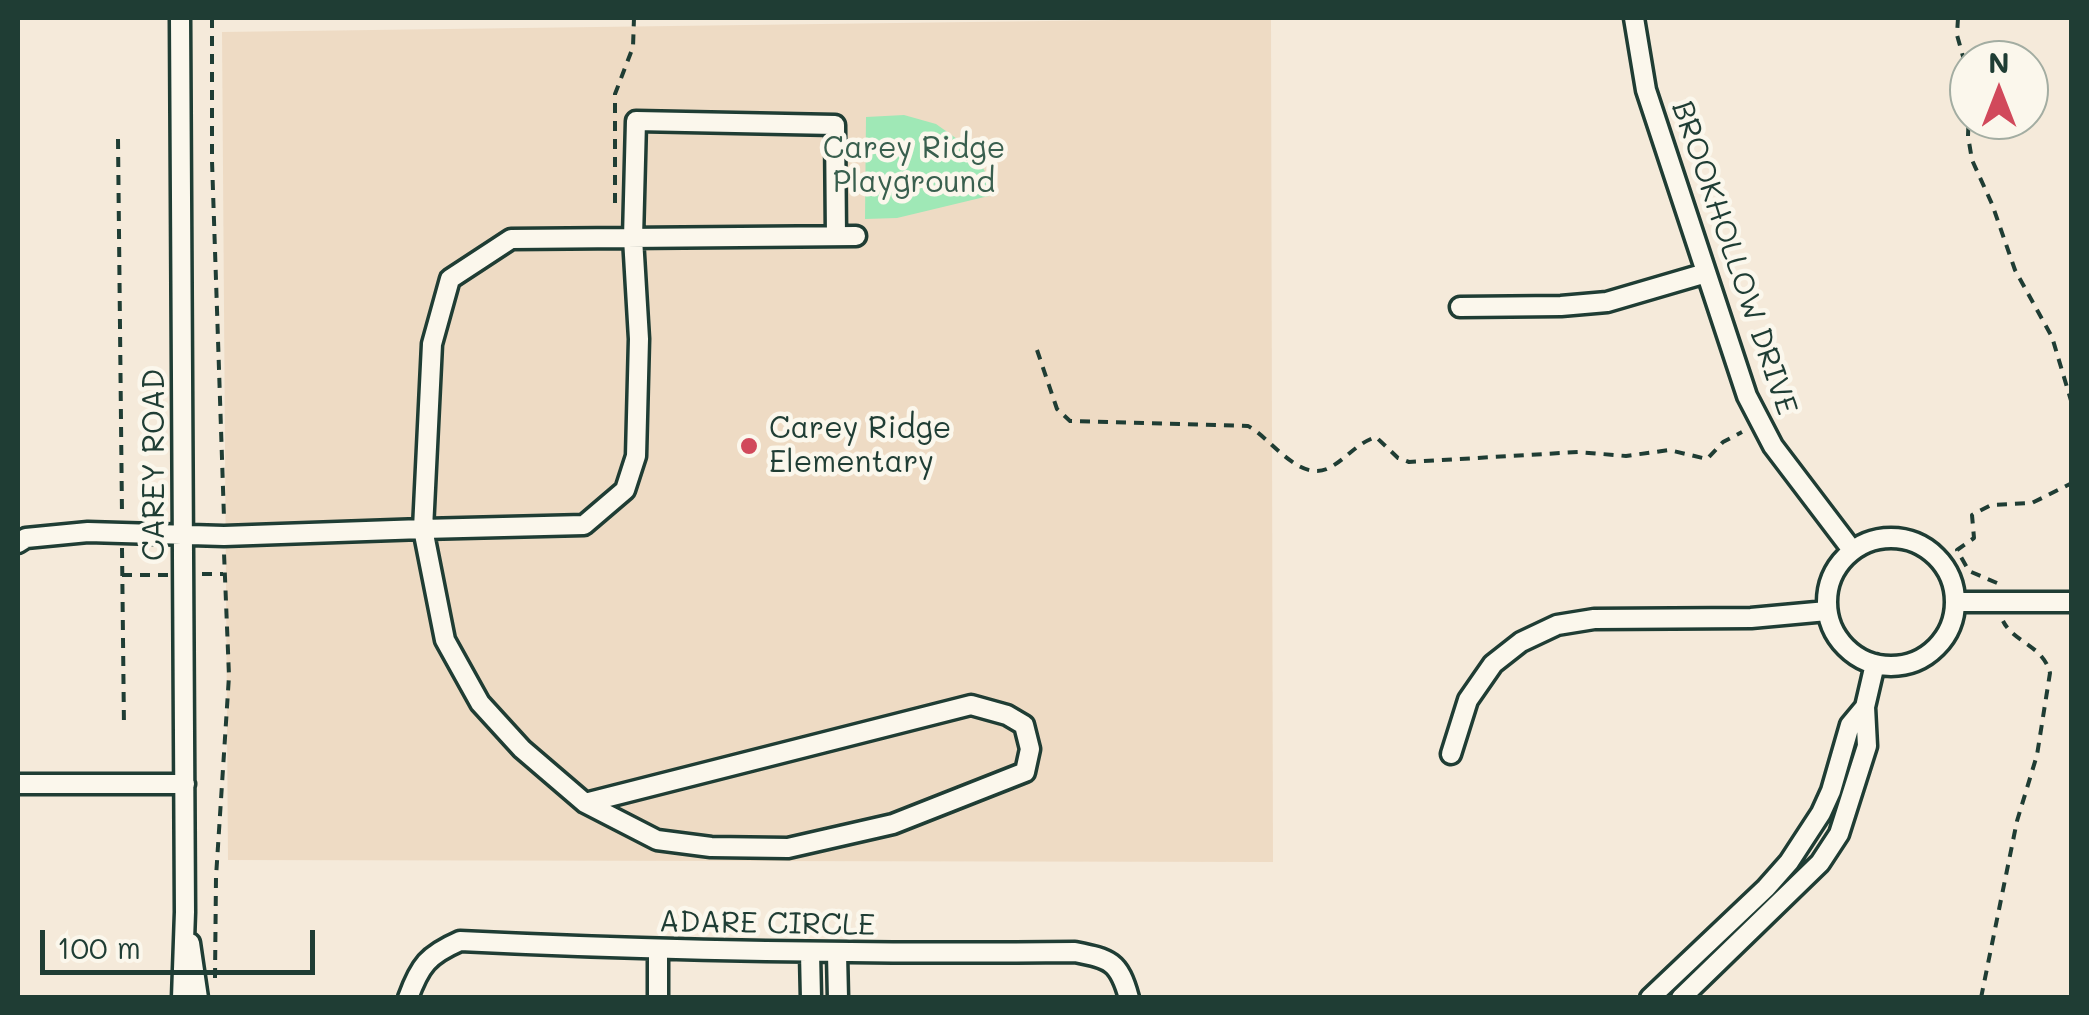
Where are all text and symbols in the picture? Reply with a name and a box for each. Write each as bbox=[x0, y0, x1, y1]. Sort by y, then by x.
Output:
north arrow bbox=[1949, 40, 2049, 140]
text: N bbox=[1988, 44, 2010, 80]
street label: BROOKHOLLOW DRIVE bbox=[1663, 96, 1805, 420]
park label: Carey Ridge Playground bbox=[823, 131, 1005, 202]
street label: CAREY ROAD bbox=[137, 369, 173, 561]
place label: Carey Ridge Elementary bbox=[769, 411, 951, 482]
marker: Carey Ridge Elementary bbox=[738, 435, 760, 457]
street label: ADARE CIRCLE bbox=[659, 904, 875, 944]
scale bar bbox=[45, 910, 320, 972]
text: 100 m bbox=[57, 927, 141, 967]

